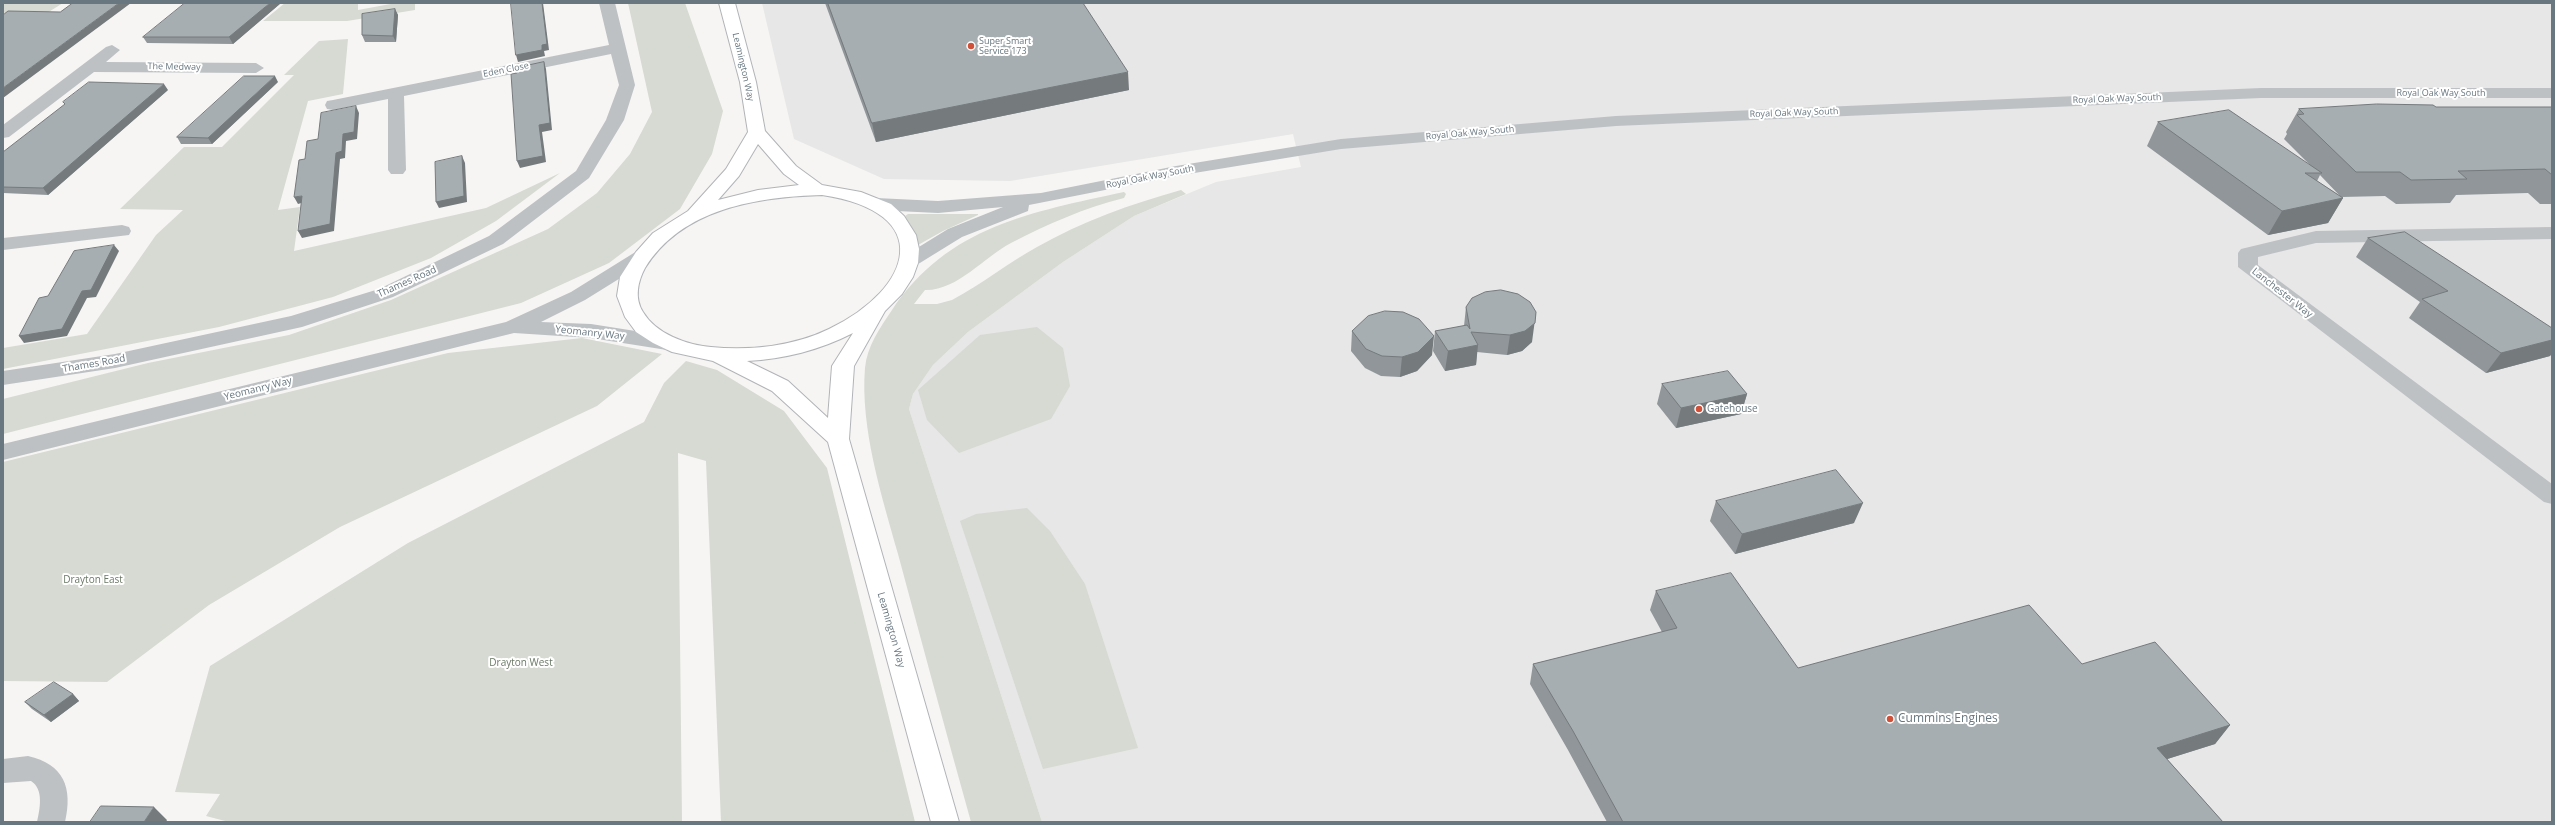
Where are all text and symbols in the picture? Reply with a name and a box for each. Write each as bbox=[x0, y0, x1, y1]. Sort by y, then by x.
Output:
street label: Leamington Way bbox=[730, 32, 756, 102]
place label: Super Smart Service 173 bbox=[979, 36, 1031, 57]
marker: Super Smart Service 173 bbox=[966, 41, 976, 51]
street label: Eden Close bbox=[482, 60, 530, 80]
street label: The Medway bbox=[147, 61, 201, 73]
street label: Royal Oak Way South bbox=[2397, 88, 2485, 98]
street label: Royal Oak Way South bbox=[2072, 92, 2162, 106]
street label: Royal Oak Way South bbox=[1749, 106, 1839, 120]
street label: Royal Oak Way South bbox=[1425, 124, 1515, 142]
street label: Royal Oak Way South bbox=[1105, 163, 1195, 191]
street label: Thames Road bbox=[376, 264, 438, 300]
street label: Lanchester Way bbox=[2249, 266, 2315, 320]
street label: Yeomanry Way bbox=[555, 323, 625, 343]
street label: Thames Road bbox=[62, 353, 126, 375]
street label: Yeomanry Way bbox=[223, 375, 293, 403]
place label: Gatehouse bbox=[1707, 403, 1758, 415]
marker: Gatehouse bbox=[1694, 404, 1704, 414]
park label: Drayton East bbox=[63, 574, 123, 586]
street label: Leamington Way bbox=[875, 591, 907, 669]
park label: Drayton West bbox=[489, 657, 553, 669]
place label: Cummins Engines bbox=[1898, 712, 1998, 726]
marker: Cummins Engines bbox=[1885, 714, 1895, 724]

